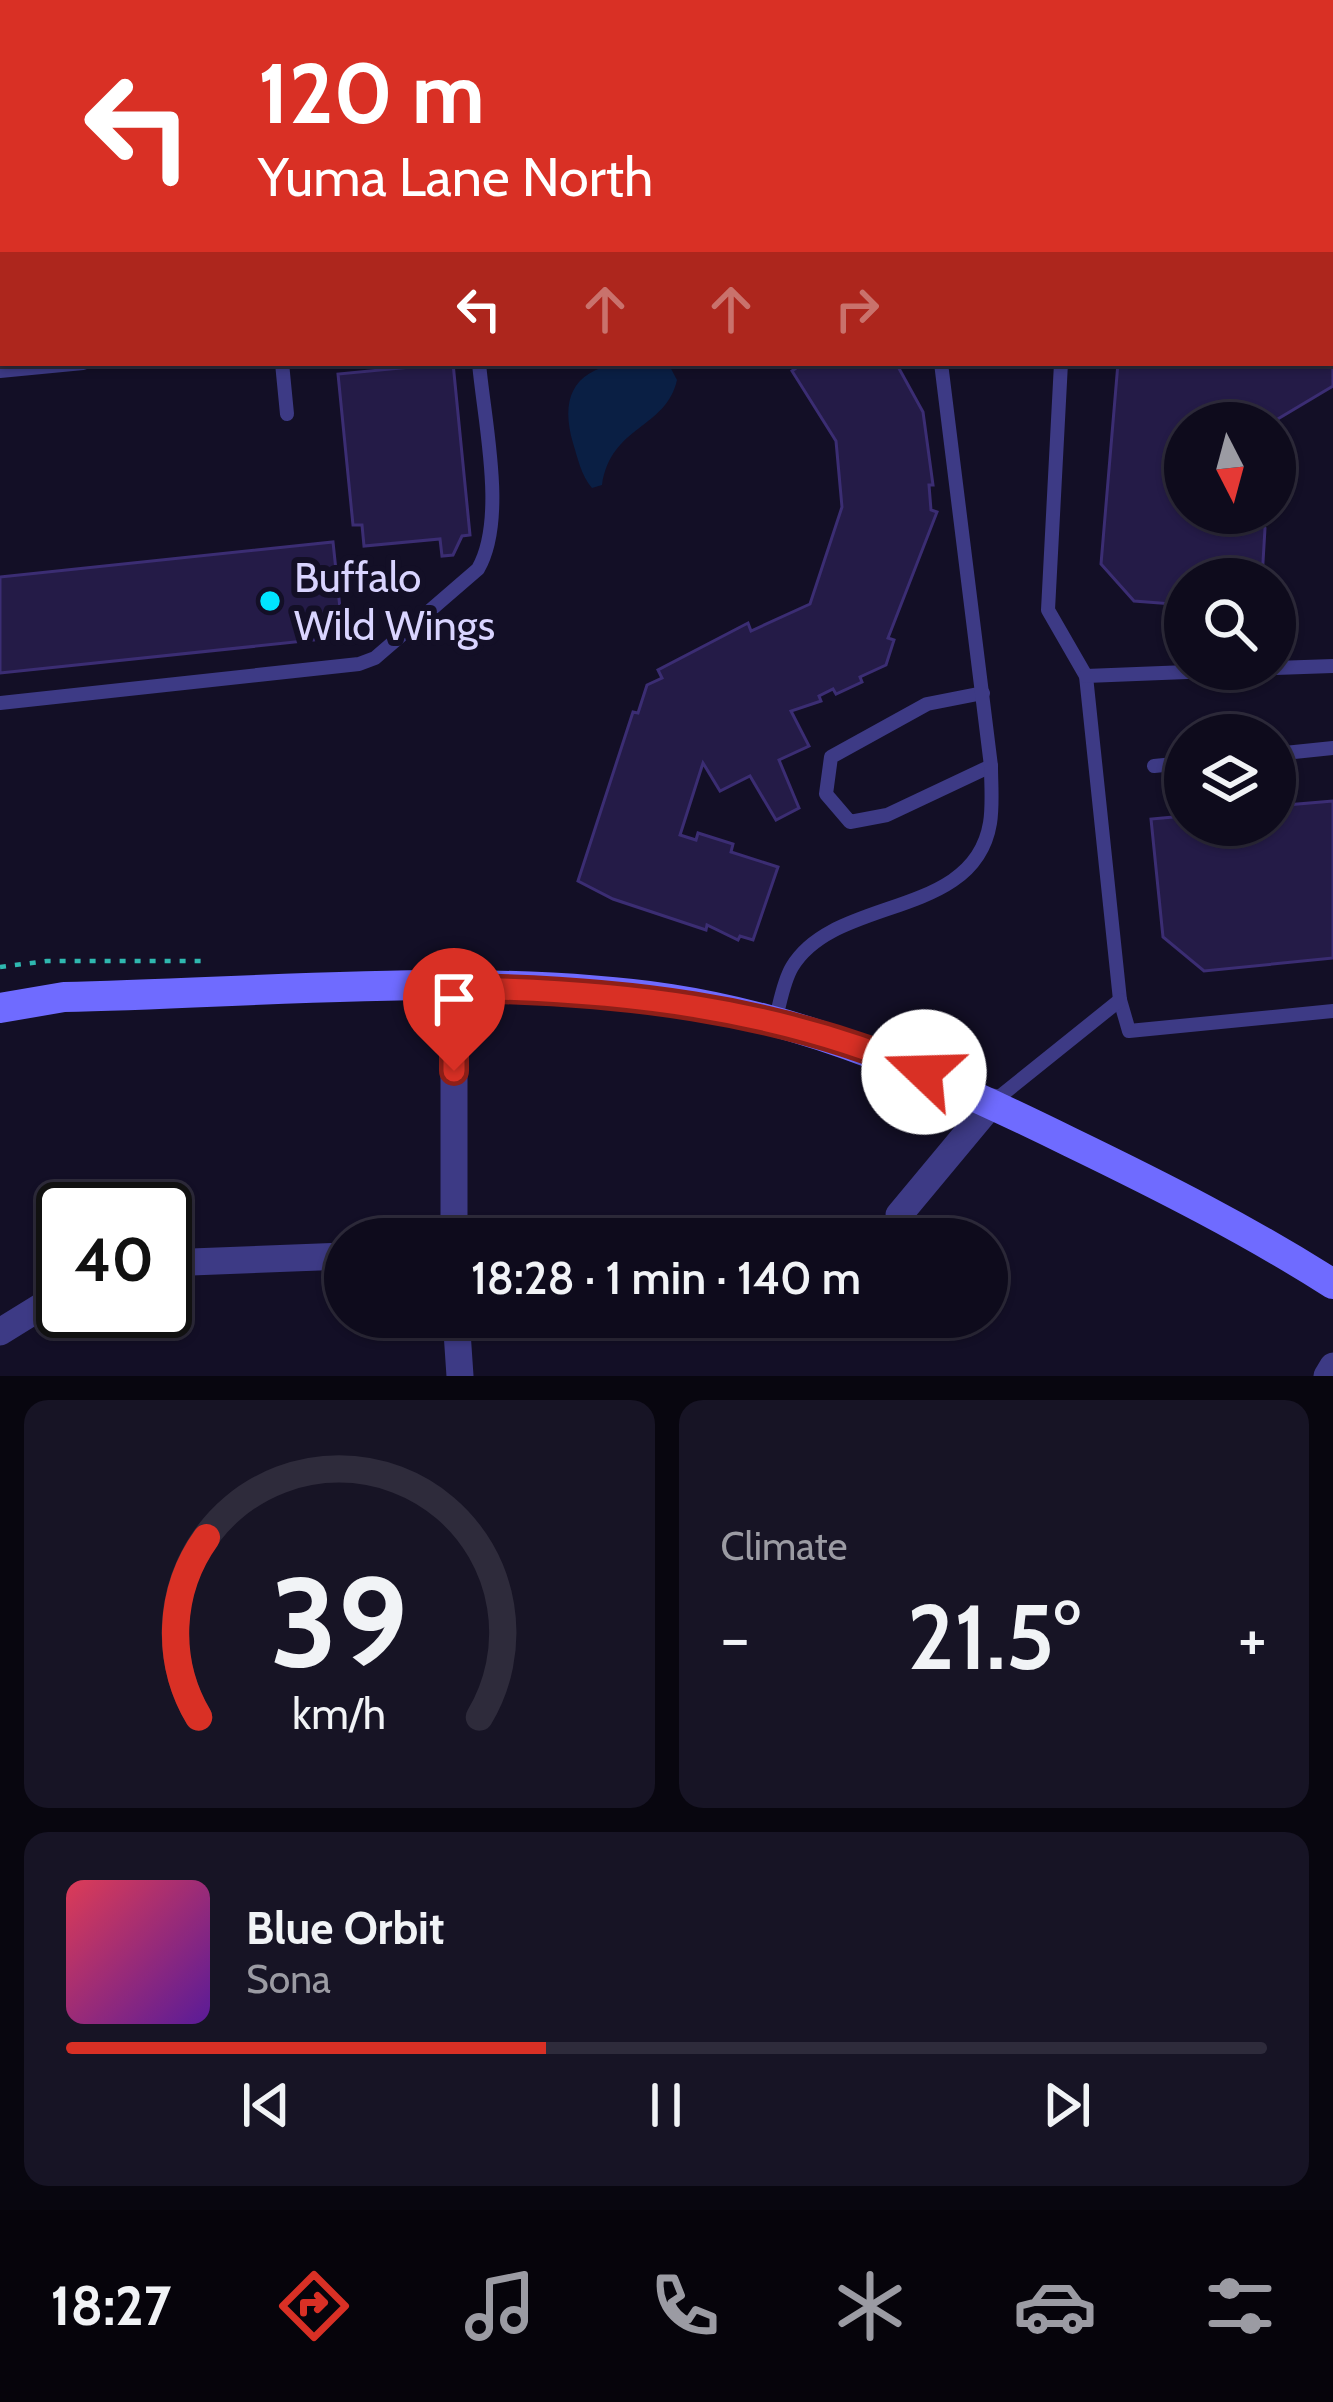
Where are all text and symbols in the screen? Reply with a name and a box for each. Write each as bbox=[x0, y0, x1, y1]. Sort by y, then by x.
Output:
text: 120 m bbox=[258, 42, 485, 144]
icon: left bbox=[60, 48, 216, 204]
text: Yuma Lane North bbox=[258, 144, 653, 210]
icon: left bbox=[446, 276, 512, 342]
icon: ahead bbox=[572, 276, 638, 342]
icon: ahead bbox=[698, 276, 764, 342]
icon: right bbox=[824, 276, 890, 342]
north arrow bbox=[1164, 402, 1296, 534]
map controls bbox=[1164, 402, 1296, 846]
place label: Buffalo Wild Wings bbox=[294, 551, 495, 651]
button: search bbox=[1164, 558, 1296, 690]
marker: Buffalo Wild Wings bbox=[257, 588, 283, 614]
button: layers bbox=[1164, 714, 1296, 846]
pin bbox=[403, 948, 505, 1071]
icon: arrive bbox=[421, 966, 487, 1032]
position arrow bbox=[861, 1009, 987, 1135]
speed limit sign: 40 bbox=[36, 1182, 192, 1338]
text: 18:28 · 1 min · 140 m bbox=[471, 1251, 861, 1305]
text: Climate bbox=[721, 1522, 847, 1570]
text: 39 bbox=[271, 1546, 408, 1697]
text: 21.5° bbox=[907, 1582, 1080, 1692]
text: − bbox=[721, 1597, 750, 1678]
text: + bbox=[1238, 1597, 1267, 1678]
text: km/h bbox=[292, 1688, 386, 1740]
text: Blue Orbit bbox=[246, 1901, 444, 1955]
text: Sona bbox=[246, 1955, 331, 2003]
icon: previous bbox=[233, 2072, 299, 2138]
icon: pause bbox=[633, 2072, 699, 2138]
icon: next bbox=[1034, 2072, 1100, 2138]
icon: directions bbox=[272, 2264, 356, 2348]
icon: music bbox=[458, 2264, 542, 2348]
icon: phone bbox=[643, 2264, 727, 2348]
icon: climate bbox=[828, 2264, 912, 2348]
icon: car bbox=[1013, 2264, 1097, 2348]
icon: filters bbox=[1198, 2264, 1282, 2348]
text: 18:27 bbox=[51, 2273, 171, 2339]

